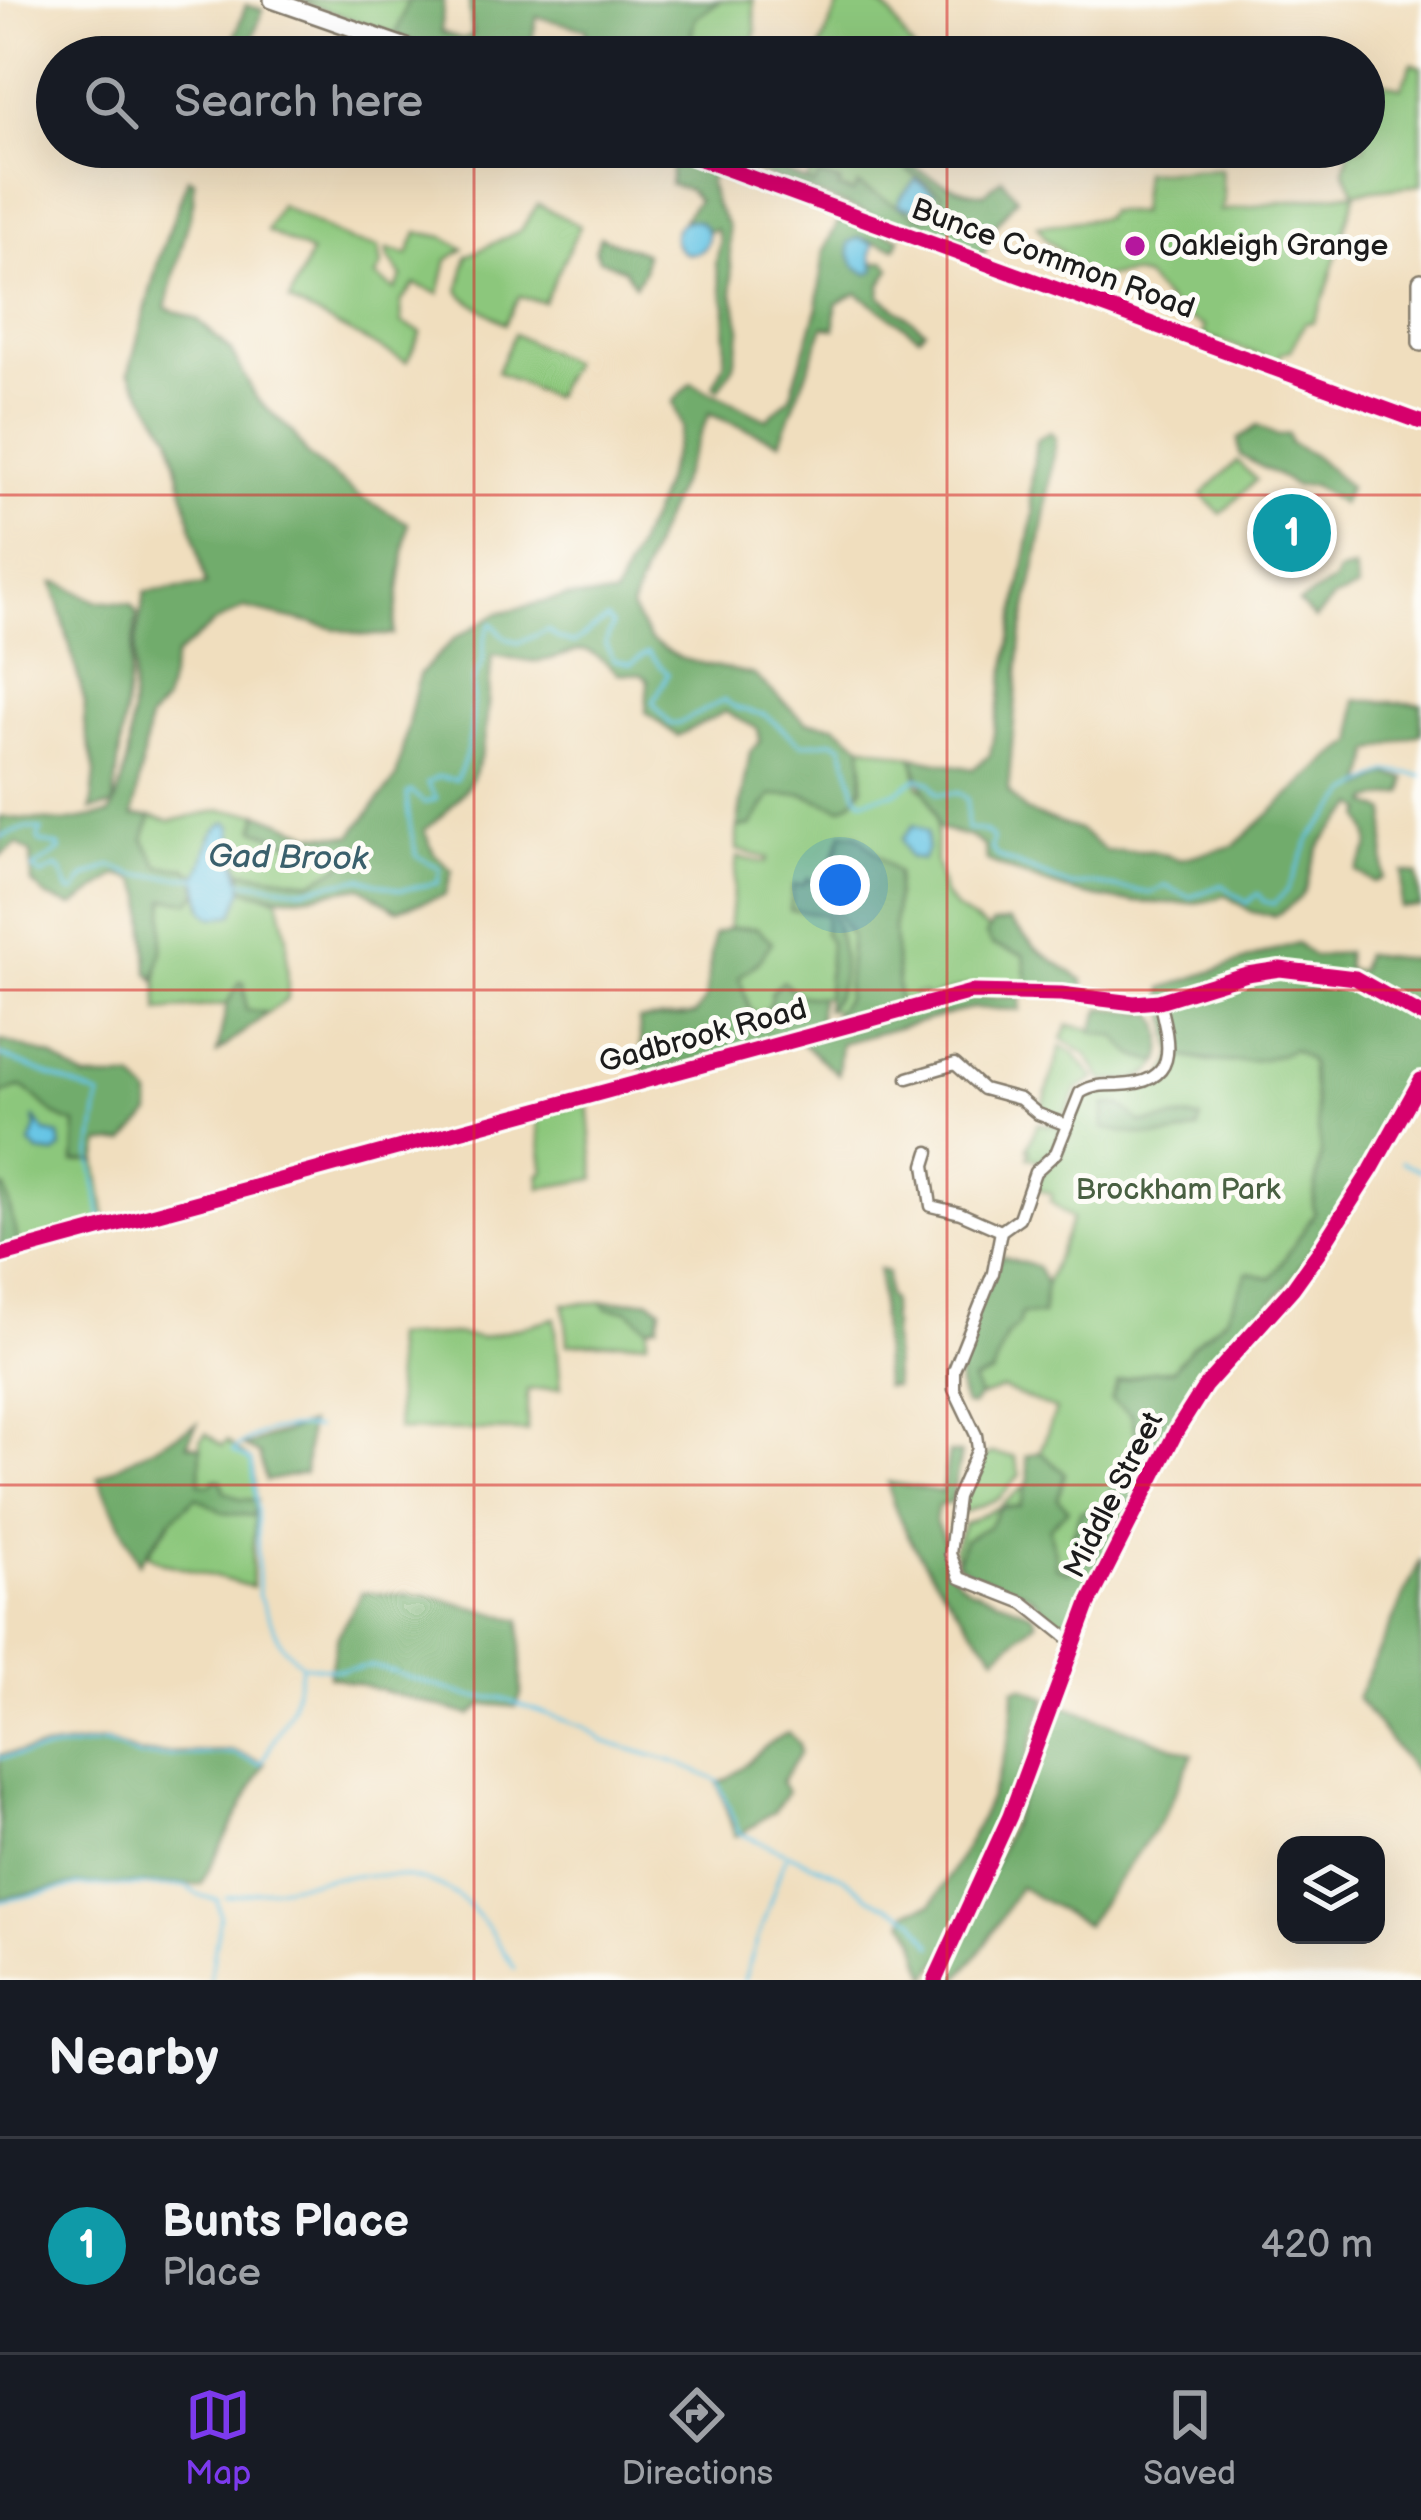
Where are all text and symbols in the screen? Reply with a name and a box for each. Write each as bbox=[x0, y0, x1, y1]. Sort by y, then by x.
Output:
search box bbox=[36, 36, 1385, 168]
icon: search bbox=[78, 69, 144, 135]
text: Search here bbox=[174, 75, 423, 130]
street label: Bunce Common Road bbox=[907, 191, 1199, 327]
place label: Oakleigh Grange bbox=[1159, 228, 1388, 264]
marker: Oakleigh Grange bbox=[1122, 233, 1148, 259]
pin: 1 bbox=[1253, 488, 1331, 578]
water label: Gad Brook bbox=[208, 837, 369, 879]
your location bbox=[810, 855, 870, 915]
street label: Gadbrook Road bbox=[595, 991, 811, 1081]
park label: Brockham Park bbox=[1075, 1172, 1281, 1208]
street label: Middle Street bbox=[1057, 1406, 1171, 1584]
map controls bbox=[1277, 1836, 1385, 1944]
button: layers bbox=[1277, 1836, 1385, 1944]
text: Nearby bbox=[48, 2028, 219, 2089]
text: Bunts Place bbox=[162, 2195, 409, 2250]
text: 1 bbox=[79, 2222, 95, 2269]
text: 420 m bbox=[1260, 2222, 1373, 2269]
text: Place bbox=[162, 2250, 261, 2297]
tab: Map bbox=[185, 2382, 251, 2494]
tab: Directions bbox=[622, 2382, 773, 2494]
tab: Saved bbox=[1143, 2382, 1236, 2494]

